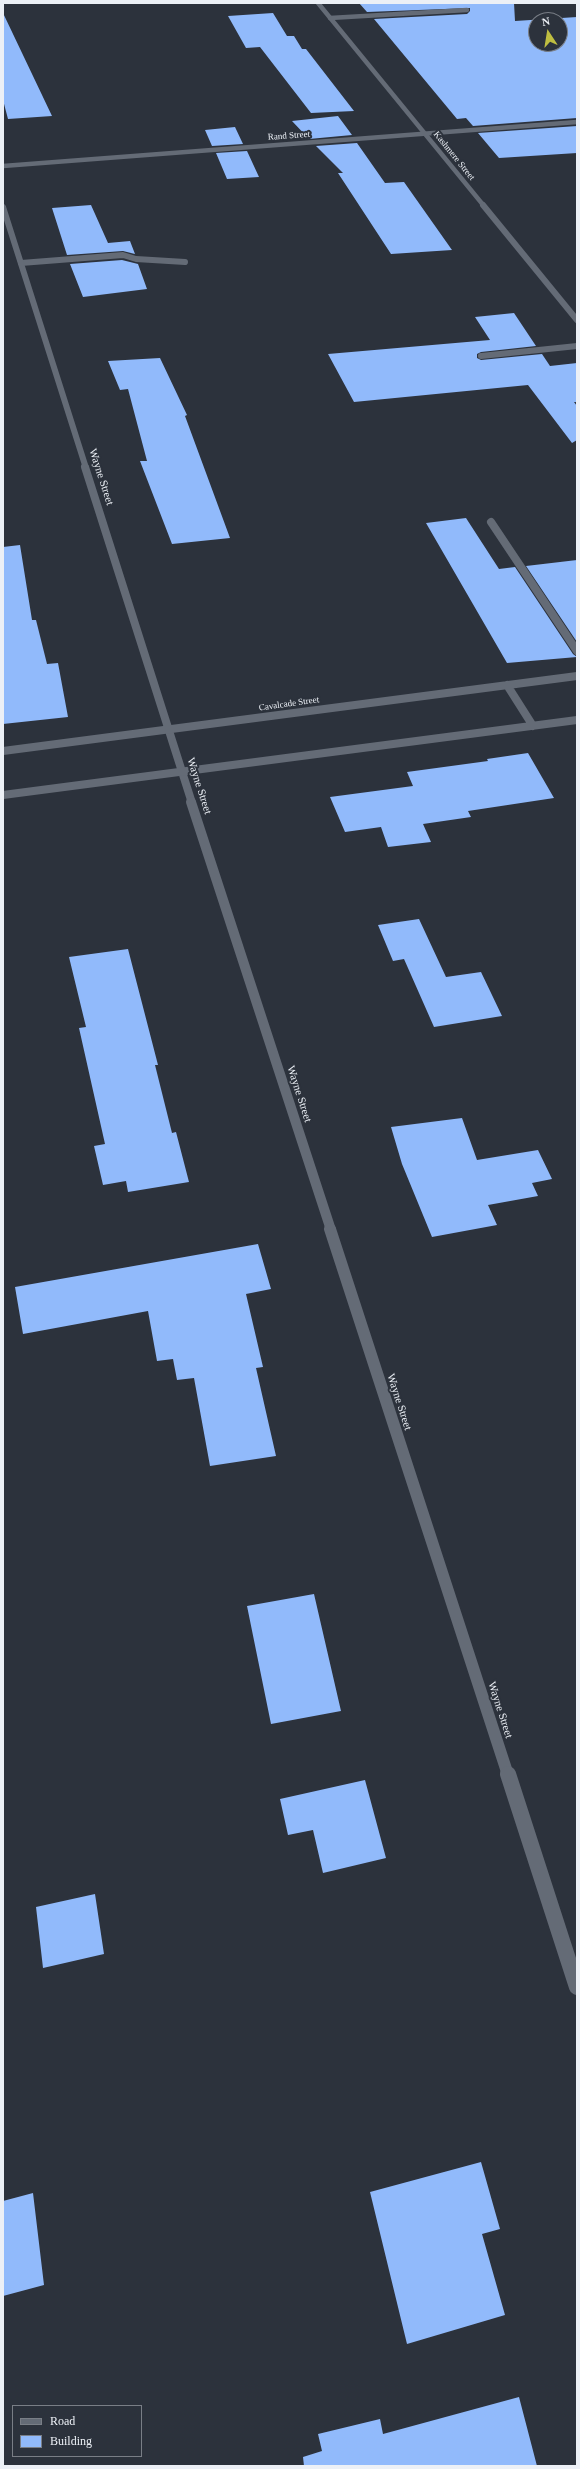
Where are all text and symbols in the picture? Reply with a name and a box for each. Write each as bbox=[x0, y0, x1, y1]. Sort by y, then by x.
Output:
north arrow bbox=[528, 12, 568, 52]
text: N bbox=[541, 15, 551, 28]
street label: Rand Street bbox=[268, 129, 310, 143]
street label: Kashmere Street bbox=[431, 129, 477, 183]
street label: Wayne Street bbox=[86, 447, 116, 507]
street label: Cavalcade Street bbox=[258, 694, 320, 714]
street label: Wayne Street bbox=[184, 756, 214, 816]
street label: Wayne Street bbox=[284, 1064, 314, 1124]
street label: Wayne Street bbox=[384, 1372, 414, 1432]
street label: Wayne Street bbox=[485, 1680, 515, 1740]
legend bbox=[12, 2405, 142, 2457]
text: Road bbox=[50, 2414, 75, 2428]
text: Building bbox=[50, 2434, 92, 2448]

